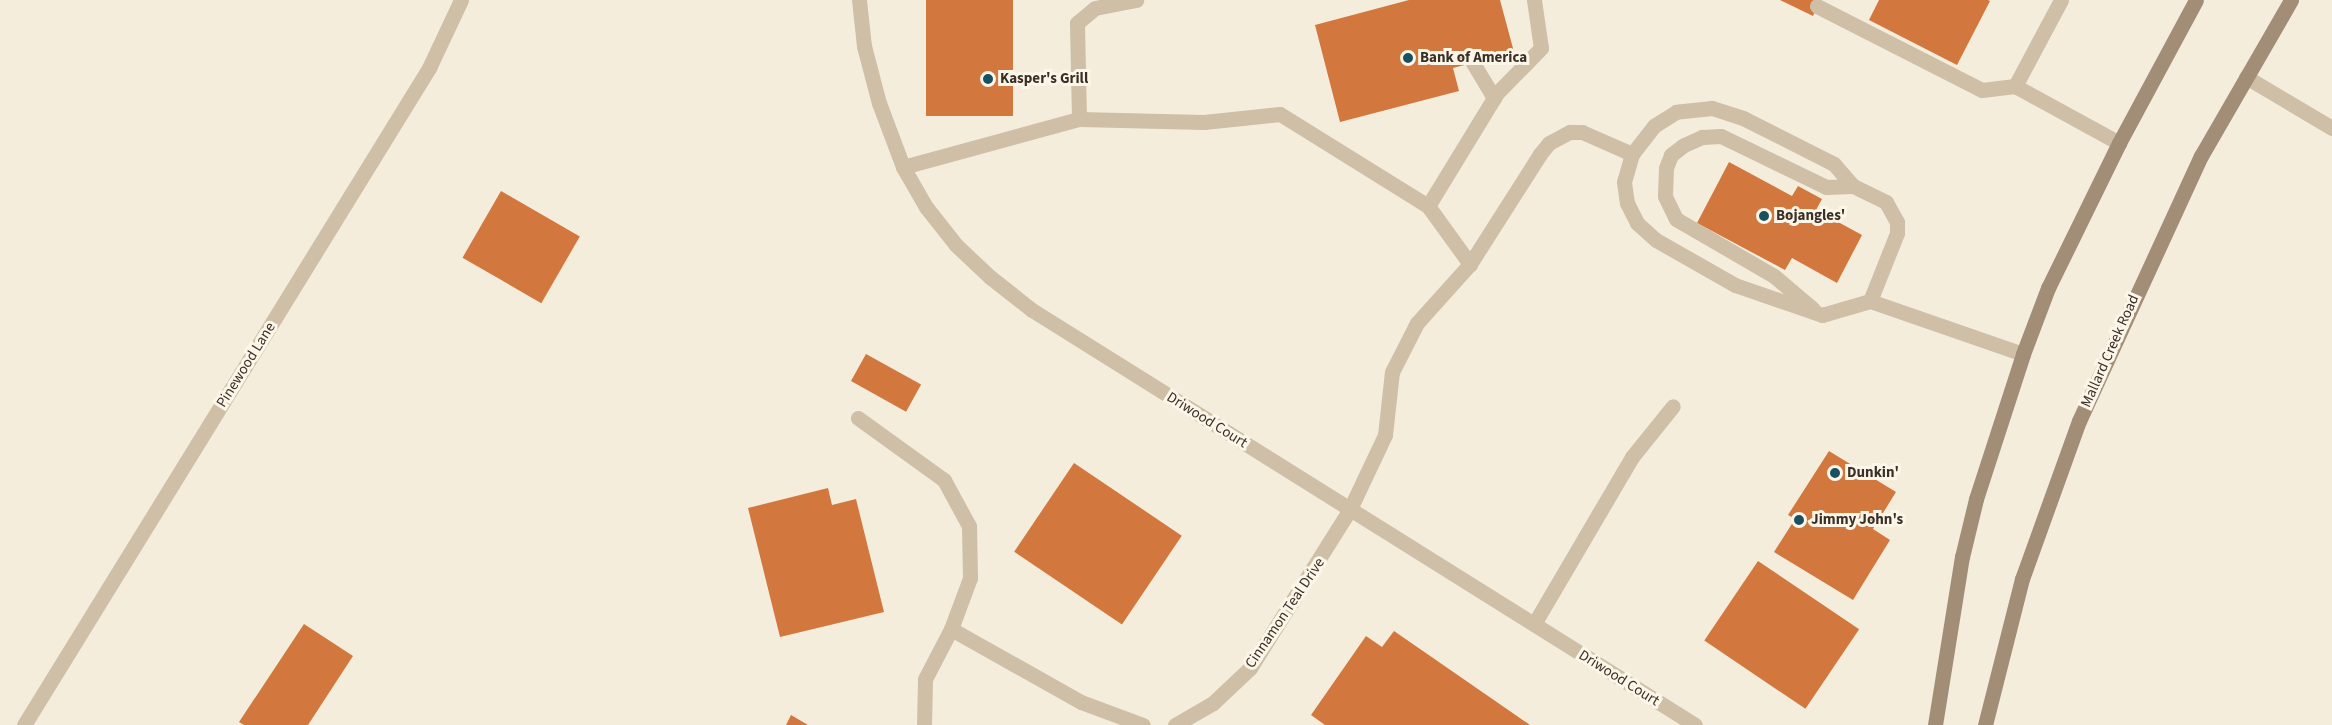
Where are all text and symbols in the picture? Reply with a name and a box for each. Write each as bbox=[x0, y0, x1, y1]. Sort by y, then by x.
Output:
place label: Bank of America bbox=[1420, 49, 1527, 67]
marker: Bank of America bbox=[1401, 51, 1415, 65]
place label: Kasper's Grill bbox=[1000, 70, 1088, 88]
marker: Kasper's Grill bbox=[981, 72, 995, 86]
place label: Bojangles' bbox=[1776, 207, 1845, 225]
marker: Bojangles' bbox=[1757, 209, 1771, 223]
street label: Mallard Creek Road bbox=[2077, 292, 2143, 410]
street label: Pinewood Lane bbox=[213, 319, 279, 411]
street label: Driwood Court bbox=[1163, 388, 1251, 452]
place label: Dunkin' bbox=[1847, 464, 1899, 482]
marker: Dunkin' bbox=[1828, 466, 1842, 480]
place label: Jimmy John's bbox=[1811, 511, 1903, 529]
marker: Jimmy John's bbox=[1792, 513, 1806, 527]
street label: Cinnamon Teal Drive bbox=[1241, 554, 1329, 672]
street label: Driwood Court bbox=[1575, 646, 1663, 710]

